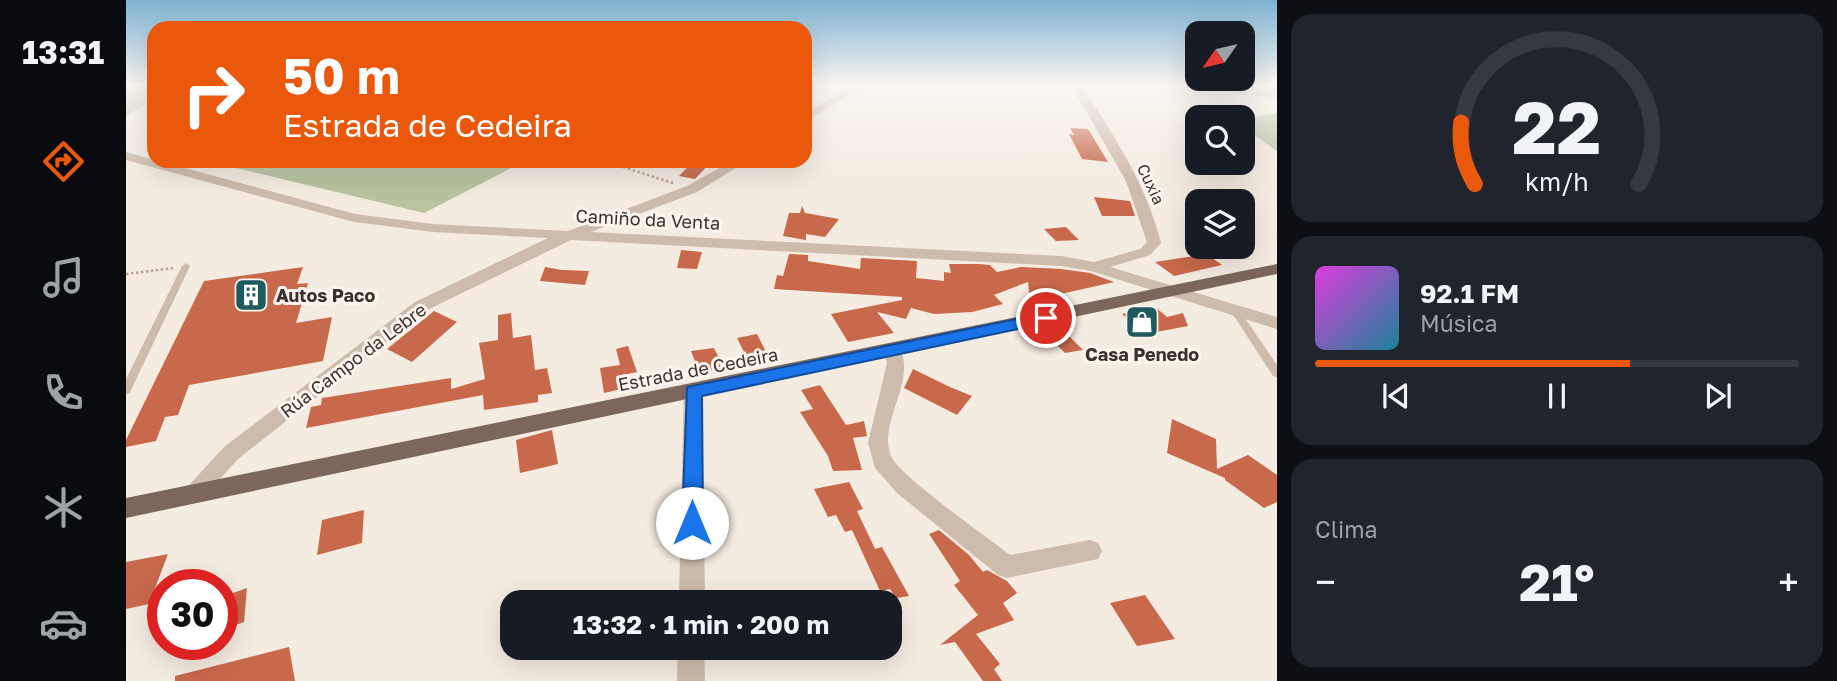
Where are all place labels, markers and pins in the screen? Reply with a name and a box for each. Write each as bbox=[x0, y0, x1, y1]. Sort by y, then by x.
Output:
building icon: Autos Paco bbox=[232, 276, 270, 314]
place label: Autos Paco bbox=[276, 284, 375, 306]
pin bbox=[1016, 288, 1076, 348]
shop icon: Casa Penedo bbox=[1123, 303, 1161, 341]
place label: Casa Penedo bbox=[1085, 343, 1199, 365]

